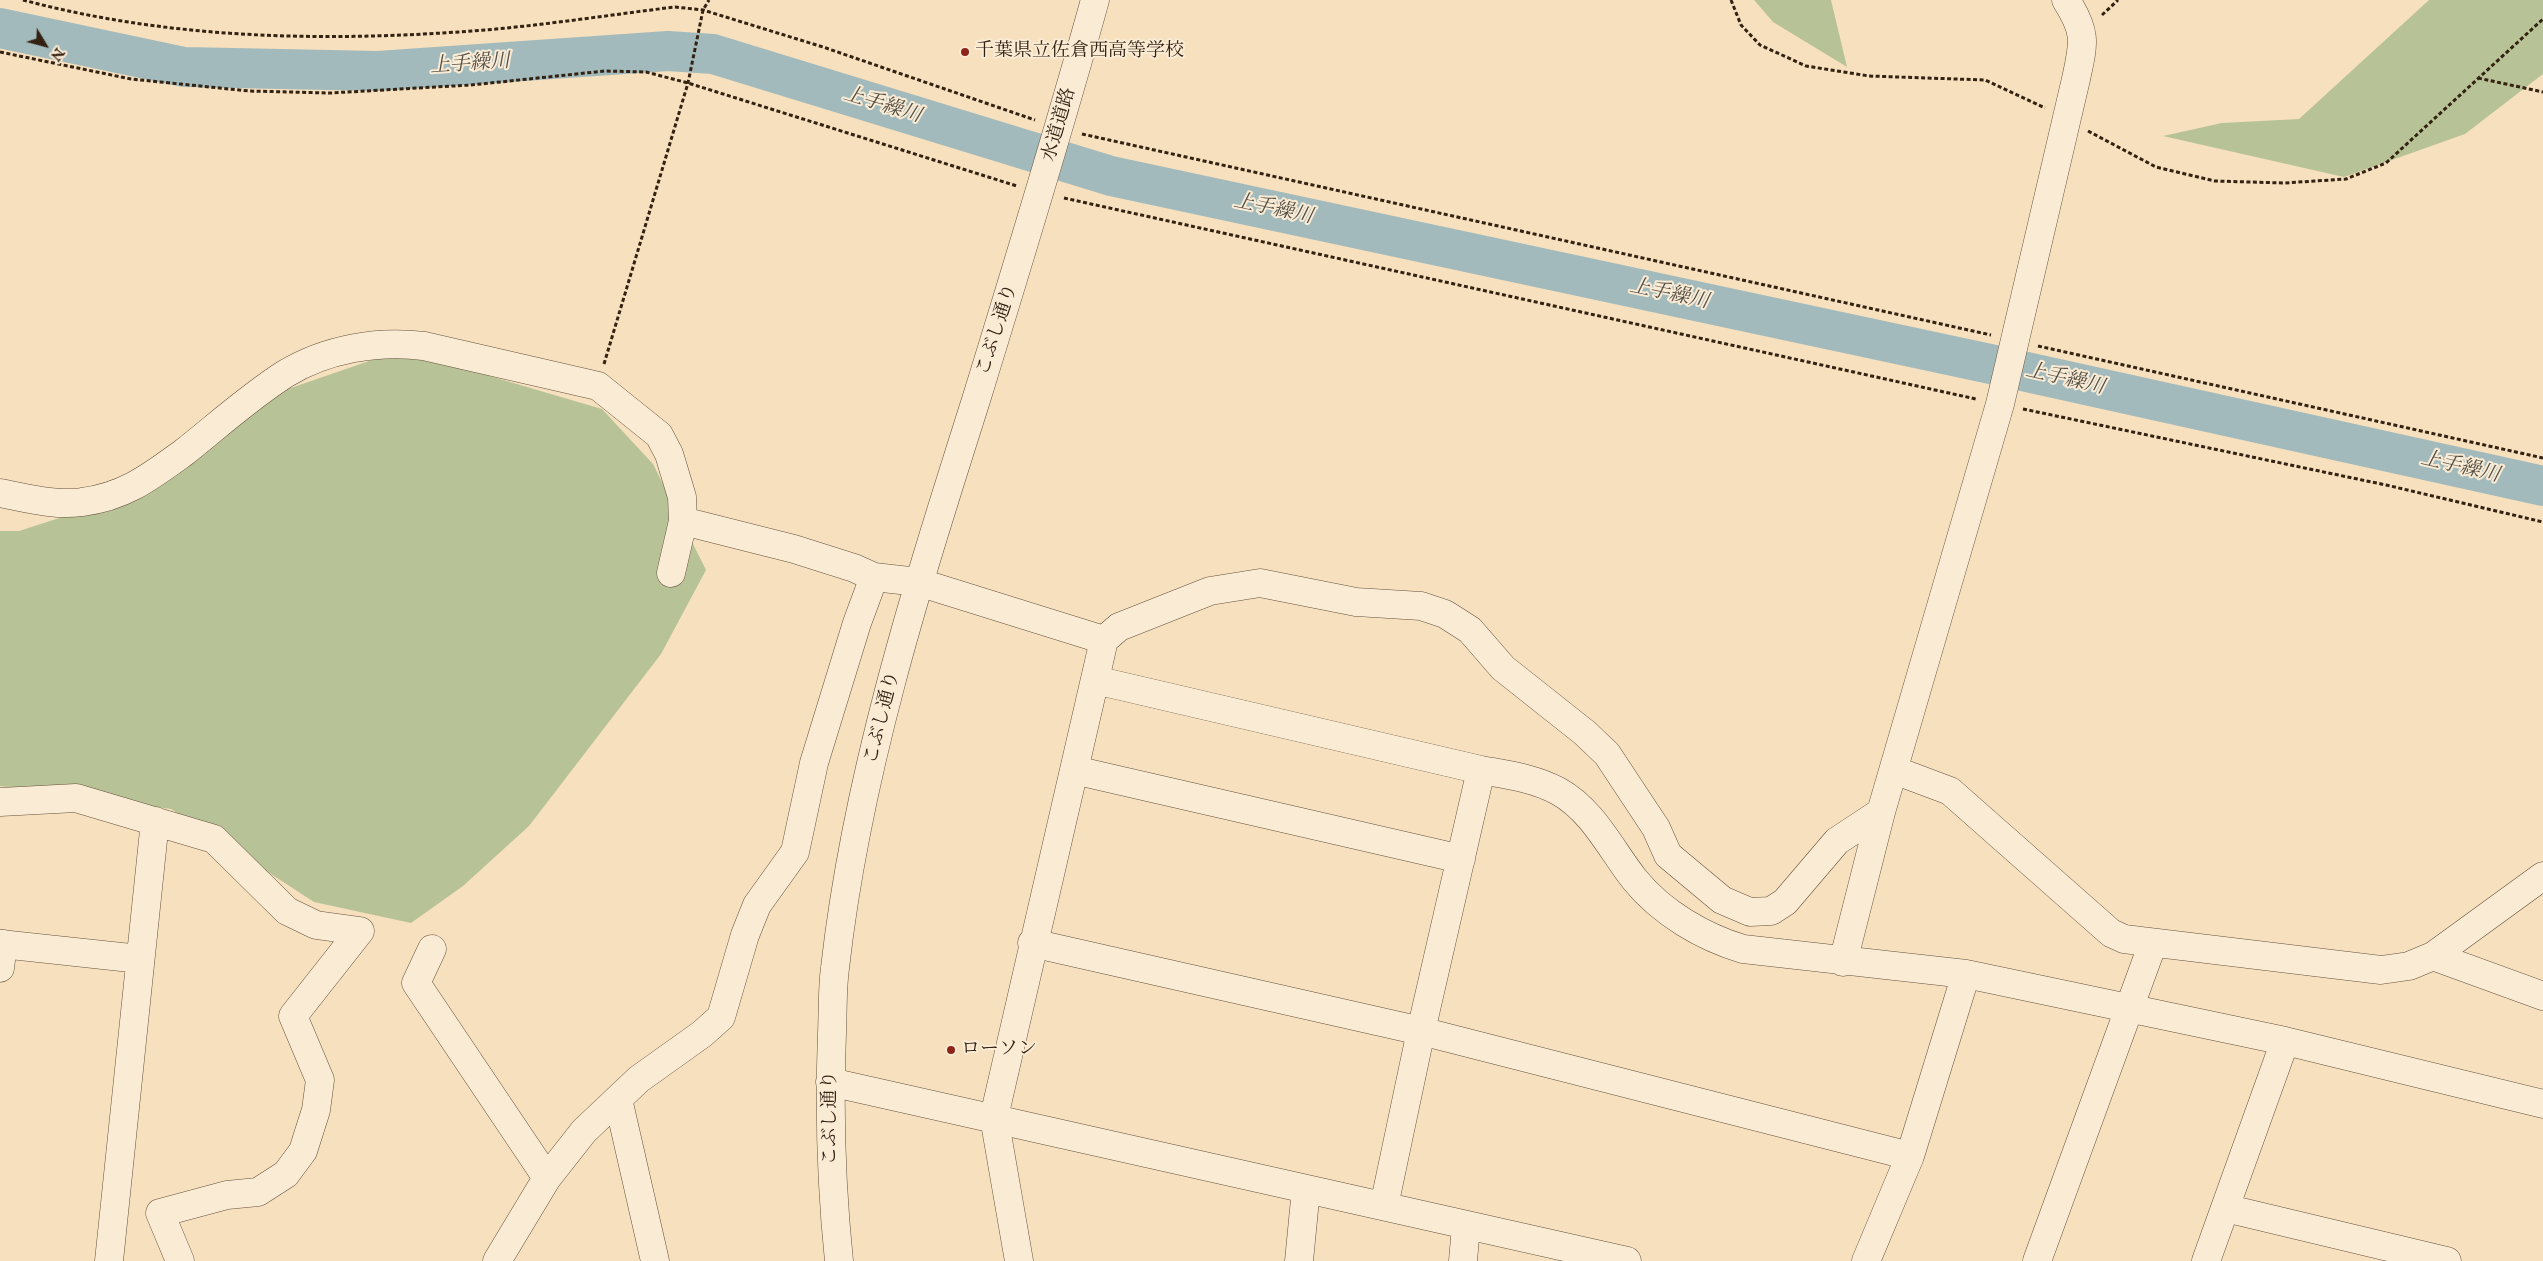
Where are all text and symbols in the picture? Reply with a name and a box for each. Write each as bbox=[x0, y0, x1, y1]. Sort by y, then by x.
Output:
north arrow bbox=[20, 20, 70, 70]
place label: 千葉県立佐倉西高等学校 bbox=[975, 41, 1184, 63]
text: N bbox=[46, 44, 68, 64]
marker: 千葉県立佐倉西高等学校 bbox=[959, 46, 971, 58]
water label: 上手繰川 bbox=[429, 50, 511, 80]
water label: 上手繰川 bbox=[840, 83, 924, 129]
street label: 水道道路 bbox=[1039, 85, 1081, 165]
water label: 上手繰川 bbox=[1231, 190, 1315, 230]
water label: 上手繰川 bbox=[1627, 275, 1711, 315]
street label: こぶし通り bbox=[972, 281, 1024, 379]
water label: 上手繰川 bbox=[2023, 359, 2107, 401]
water label: 上手繰川 bbox=[2418, 447, 2502, 489]
street label: こぶし通り bbox=[860, 669, 906, 767]
place label: ローソン bbox=[961, 1039, 1037, 1061]
marker: ローソン bbox=[945, 1044, 957, 1056]
street label: こぶし通り bbox=[820, 1071, 842, 1165]

